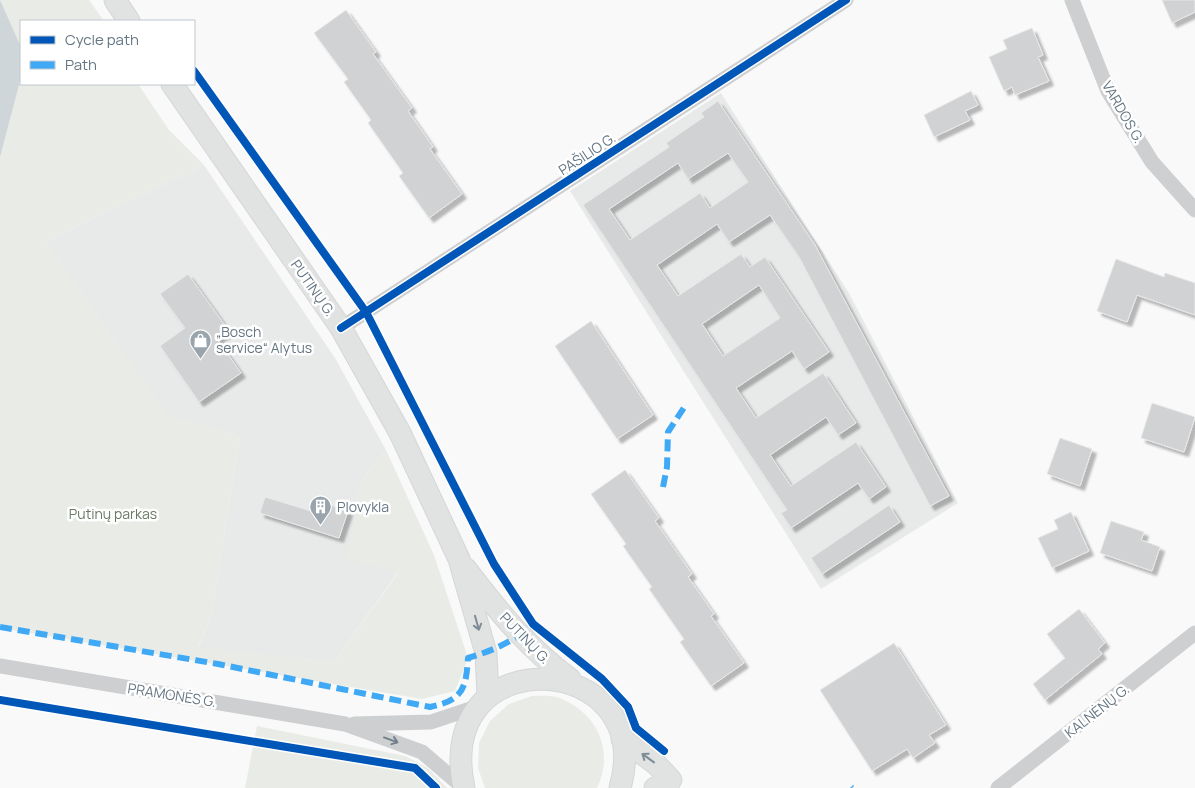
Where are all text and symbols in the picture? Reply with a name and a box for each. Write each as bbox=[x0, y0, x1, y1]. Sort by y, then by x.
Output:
legend bbox=[20, 20, 195, 85]
text: Cycle path bbox=[65, 29, 139, 50]
text: Path bbox=[65, 54, 97, 75]
street label: VARDOS G. bbox=[1098, 77, 1149, 146]
street label: PAŠILIO G. bbox=[555, 128, 619, 179]
street label: PUTINŲ G. bbox=[287, 256, 340, 320]
place label: „Bosch service“ Alytus bbox=[216, 322, 312, 357]
shop icon: „Bosch service“ Alytus bbox=[188, 328, 212, 359]
building icon: Plovykla bbox=[309, 495, 333, 526]
place label: Plovykla bbox=[337, 497, 389, 516]
park label: Putinų parkas bbox=[69, 504, 157, 523]
street label: PUTINŲ G. bbox=[496, 608, 555, 668]
one-way arrow bbox=[473, 614, 482, 630]
street label: PRAMONĖS G. bbox=[126, 678, 218, 711]
street label: KALNĖNŲ G. bbox=[1061, 679, 1133, 742]
one-way arrow bbox=[382, 736, 398, 746]
one-way arrow bbox=[641, 753, 655, 763]

